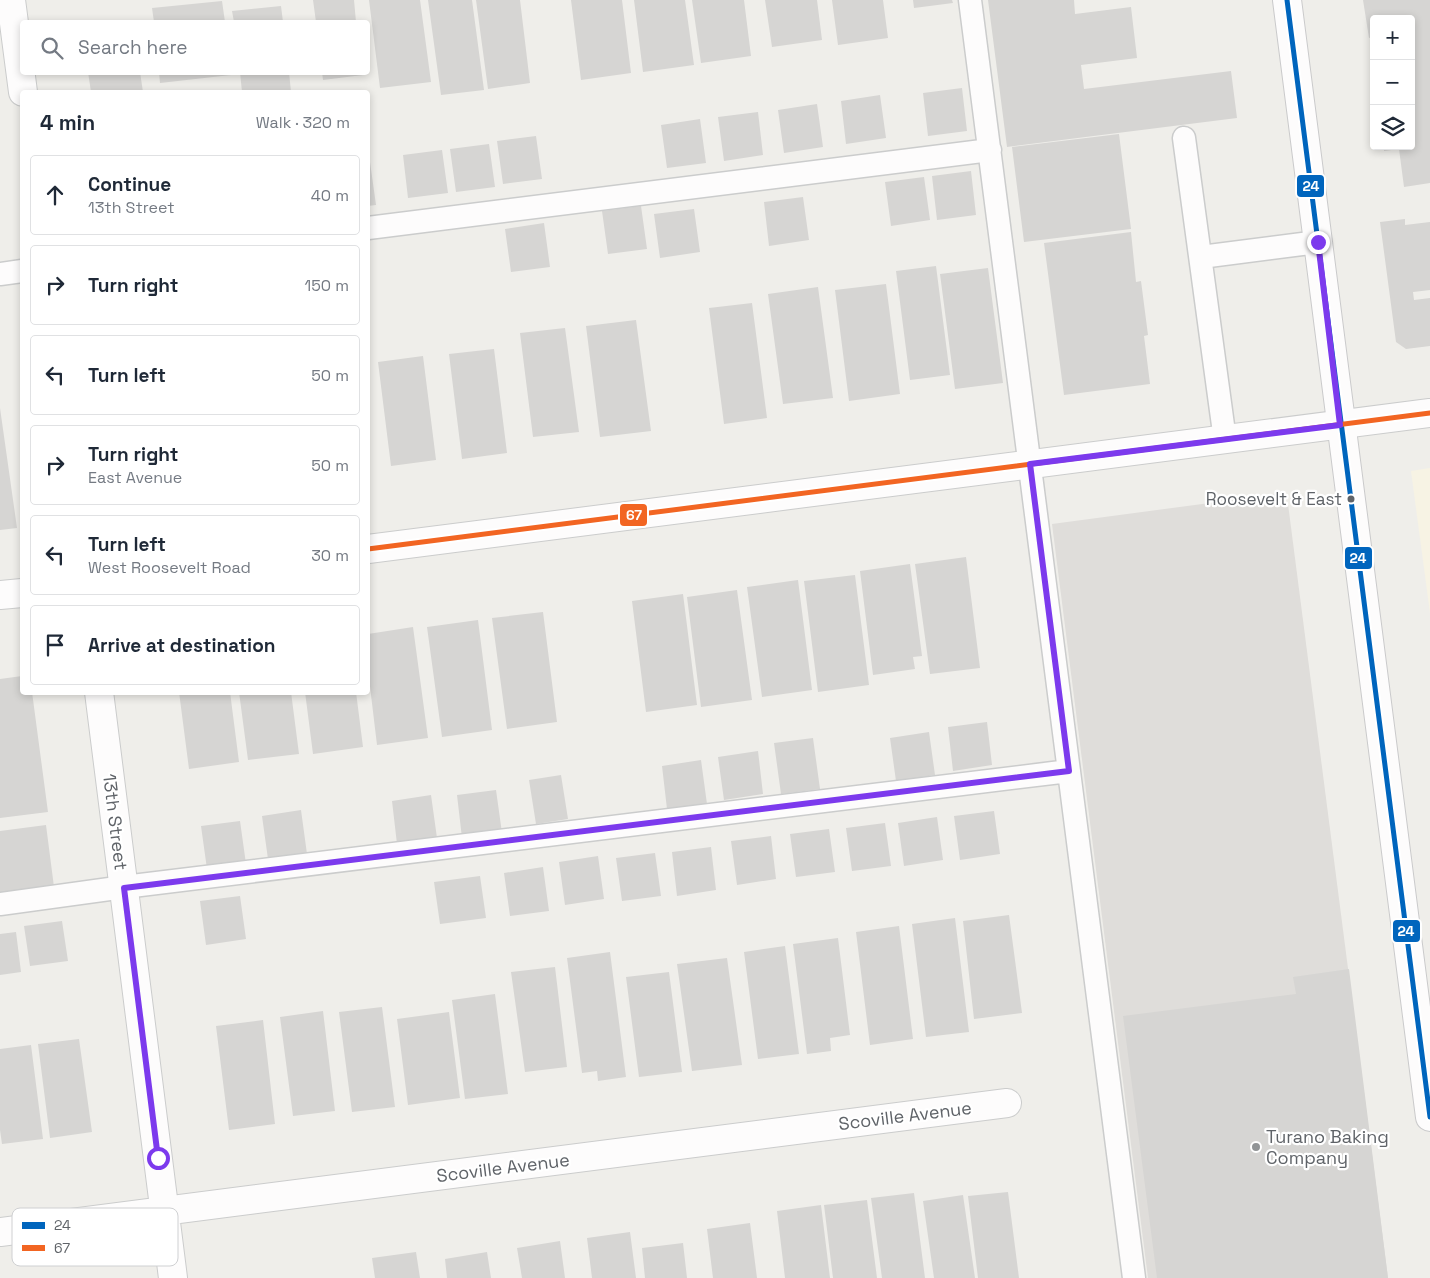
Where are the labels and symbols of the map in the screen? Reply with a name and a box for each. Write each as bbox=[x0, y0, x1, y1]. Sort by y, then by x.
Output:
line badge: 24 bbox=[1296, 174, 1325, 198]
text: 24 bbox=[1303, 177, 1320, 195]
route end bbox=[1307, 231, 1330, 254]
place label: Roosevelt & East bbox=[1206, 488, 1342, 510]
marker: Roosevelt & East bbox=[1346, 494, 1356, 504]
line badge: 67 bbox=[619, 503, 648, 527]
text: 67 bbox=[626, 506, 642, 524]
line badge: 24 bbox=[1344, 546, 1373, 570]
text: 24 bbox=[1350, 549, 1367, 567]
street label: 13th Street bbox=[98, 772, 133, 872]
line badge: 24 bbox=[1392, 919, 1421, 943]
text: 24 bbox=[1398, 922, 1415, 940]
street label: Scoville Avenue bbox=[837, 1096, 973, 1135]
place label: Turano Baking Company bbox=[1266, 1125, 1389, 1169]
marker: Turano Baking Company bbox=[1250, 1141, 1262, 1153]
route start bbox=[147, 1147, 170, 1170]
street label: Scoville Avenue bbox=[435, 1148, 571, 1187]
legend bbox=[12, 1208, 178, 1266]
text: 24 bbox=[54, 1216, 71, 1234]
text: 67 bbox=[54, 1239, 70, 1257]

